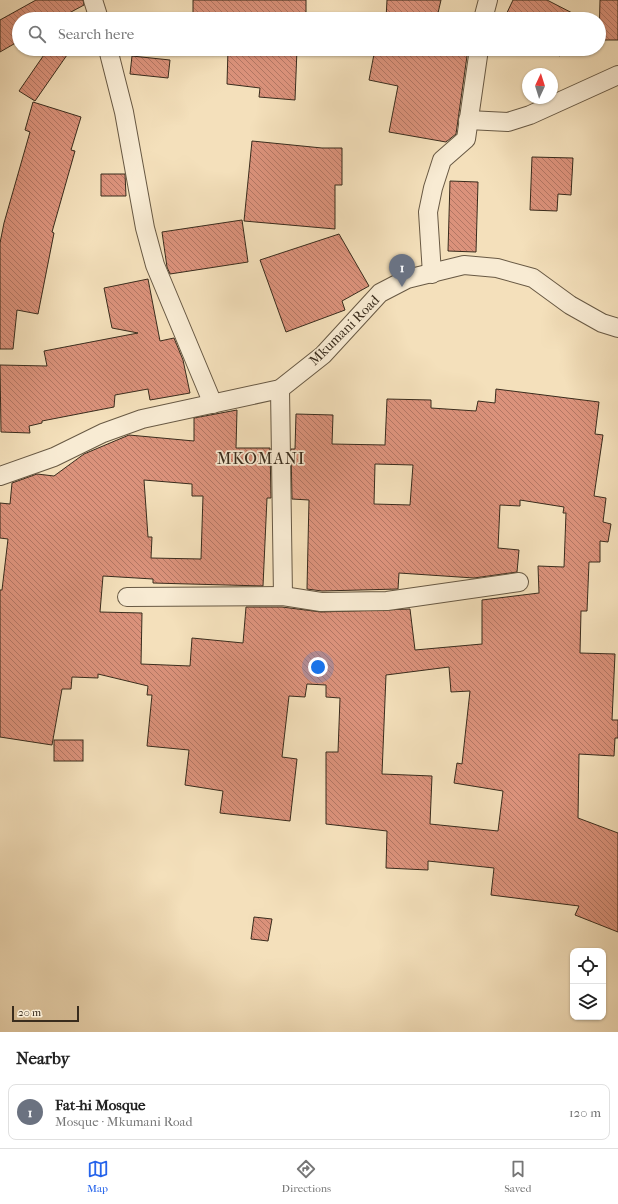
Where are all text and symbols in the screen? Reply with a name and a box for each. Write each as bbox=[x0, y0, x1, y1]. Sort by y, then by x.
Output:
search box bbox=[12, 12, 606, 56]
icon: search bbox=[26, 23, 48, 45]
text: Search here bbox=[58, 25, 134, 43]
north arrow bbox=[522, 68, 558, 104]
pin: 1 bbox=[389, 254, 415, 287]
street label: Mkumani Road bbox=[306, 291, 383, 369]
district label: MKOMANI bbox=[217, 449, 305, 468]
your location bbox=[308, 657, 328, 677]
map controls bbox=[570, 948, 606, 1020]
button: locate bbox=[570, 948, 606, 984]
button: layers bbox=[570, 984, 606, 1020]
scale bar bbox=[12, 1004, 79, 1023]
text: 20 m bbox=[18, 1006, 41, 1019]
text: Nearby bbox=[16, 1048, 70, 1068]
text: Fat-hi Mosque bbox=[55, 1096, 146, 1114]
text: 1 bbox=[28, 1105, 32, 1120]
text: 120 m bbox=[569, 1105, 601, 1120]
text: Mosque · Mkumani Road bbox=[55, 1114, 193, 1129]
tab: Map bbox=[87, 1158, 109, 1195]
tab: Directions bbox=[282, 1158, 331, 1195]
tab: Saved bbox=[504, 1158, 531, 1195]

